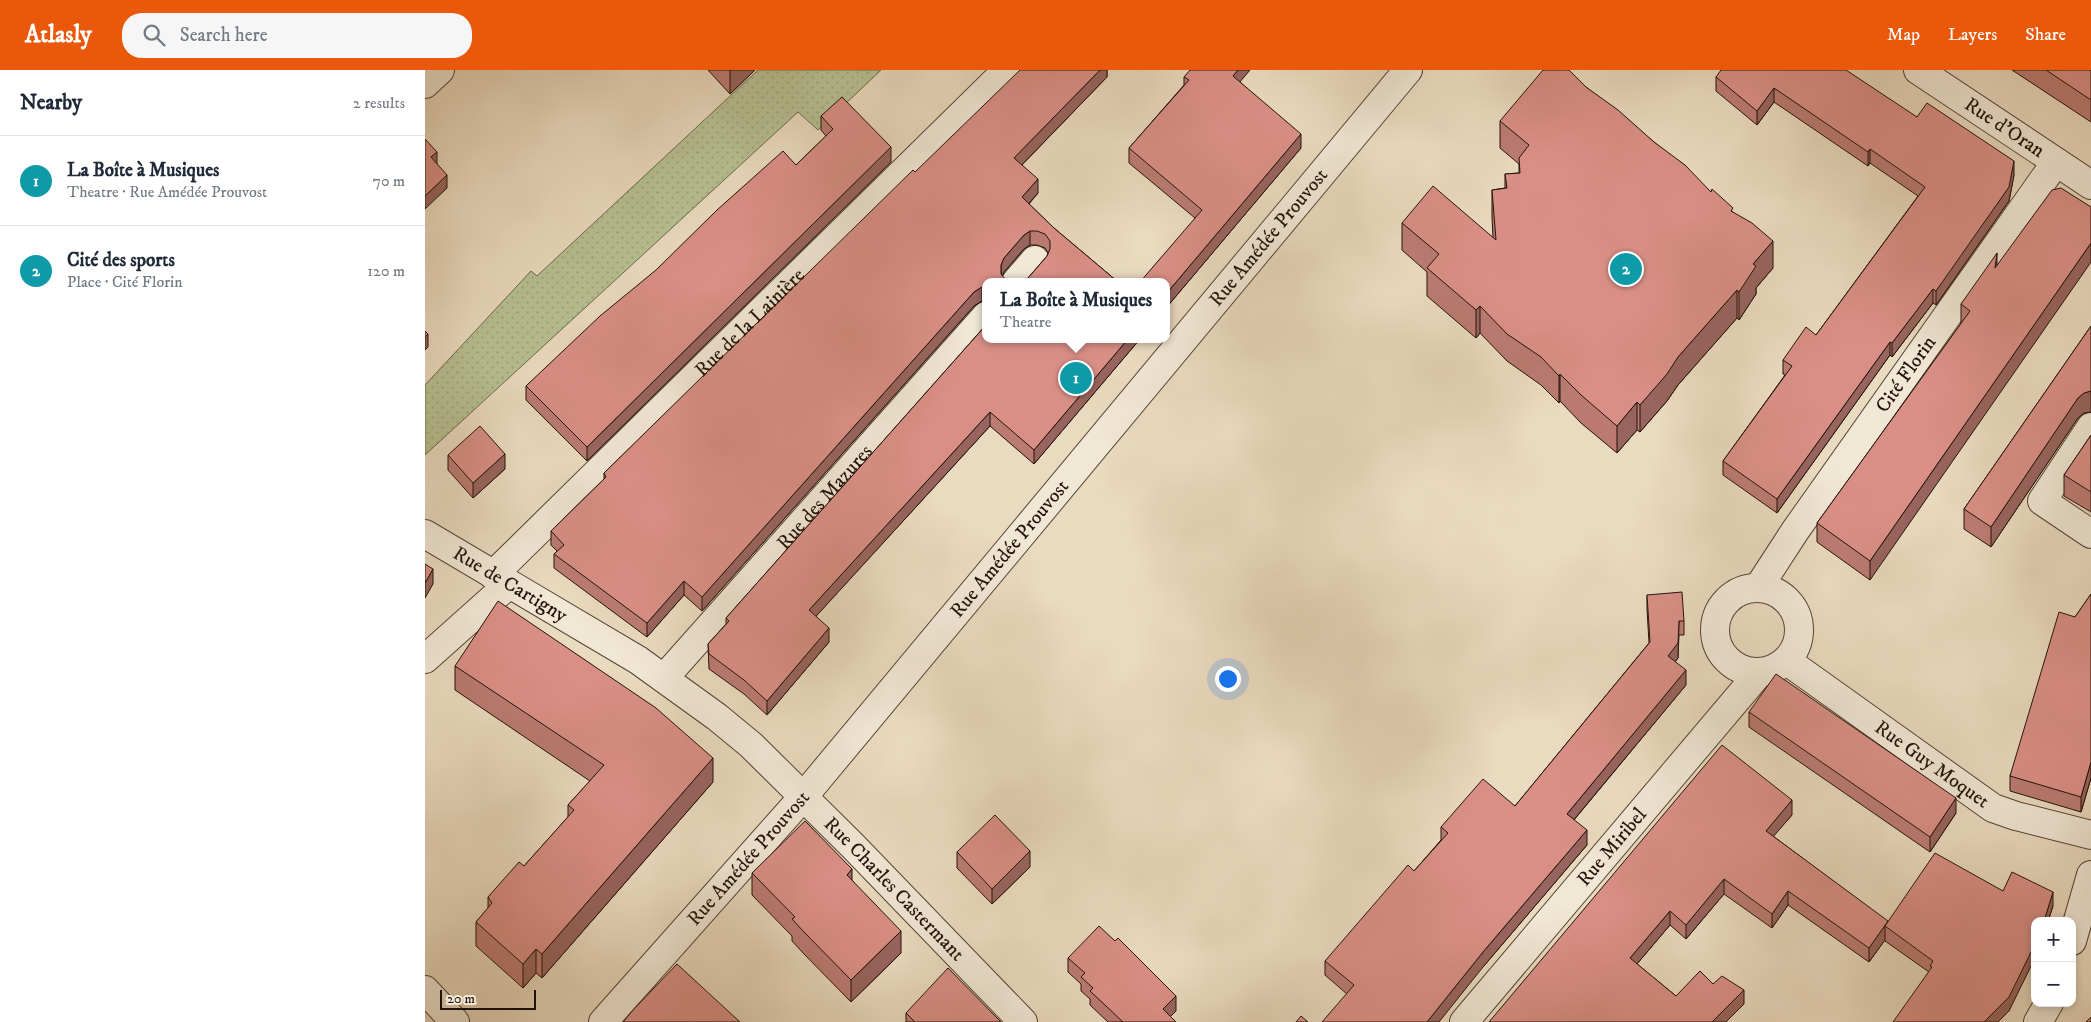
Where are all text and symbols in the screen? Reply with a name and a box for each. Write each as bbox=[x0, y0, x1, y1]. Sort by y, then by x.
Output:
search box bbox=[122, 13, 472, 58]
text: Atlasly bbox=[25, 20, 92, 50]
icon: search bbox=[140, 21, 168, 49]
text: Search here bbox=[180, 24, 268, 47]
text: Map bbox=[1887, 24, 1920, 46]
text: Layers bbox=[1948, 24, 1997, 46]
text: Share bbox=[2025, 24, 2066, 46]
text: Nearby bbox=[20, 90, 82, 116]
street label: Rue d'Oran bbox=[1960, 92, 2050, 164]
text: 2 results bbox=[353, 93, 405, 113]
text: La Boîte à Musiques bbox=[67, 159, 219, 182]
street label: Rue Amédée Prouvost bbox=[1204, 163, 1333, 312]
text: 1 bbox=[33, 171, 39, 191]
text: 70 m bbox=[373, 171, 405, 191]
text: Theatre · Rue Amédée Prouvost bbox=[67, 182, 267, 202]
text: Cité des sports bbox=[67, 249, 175, 272]
pin: 2 bbox=[1610, 250, 1642, 288]
text: 2 bbox=[32, 261, 40, 281]
text: 120 m bbox=[367, 261, 405, 281]
street label: Rue de la Lainière bbox=[689, 263, 810, 382]
text: Place · Cité Florin bbox=[67, 272, 183, 292]
popup bbox=[982, 278, 1170, 343]
text: La Boîte à Musiques bbox=[1000, 289, 1152, 312]
text: Theatre bbox=[1000, 312, 1051, 332]
street label: Cité Florin bbox=[1870, 331, 1942, 417]
pin: 1 bbox=[1060, 359, 1092, 397]
street label: Rue des Mazures bbox=[772, 439, 878, 555]
street label: Rue Amédée Prouvost bbox=[945, 474, 1074, 623]
street label: Rue de Cartigny bbox=[449, 541, 572, 628]
your location bbox=[1215, 666, 1241, 692]
street label: Rue Guy Moquet bbox=[1870, 715, 1994, 814]
street label: Rue Amédée Prouvost bbox=[682, 786, 815, 931]
street label: Rue Miribel bbox=[1572, 803, 1652, 892]
street label: Rue Charles Castermant bbox=[819, 812, 970, 966]
map controls bbox=[2031, 917, 2076, 1007]
button: + bbox=[2031, 917, 2076, 962]
button: − bbox=[2031, 962, 2076, 1007]
scale bar bbox=[440, 987, 536, 1010]
text: 20 m bbox=[447, 990, 475, 1008]

